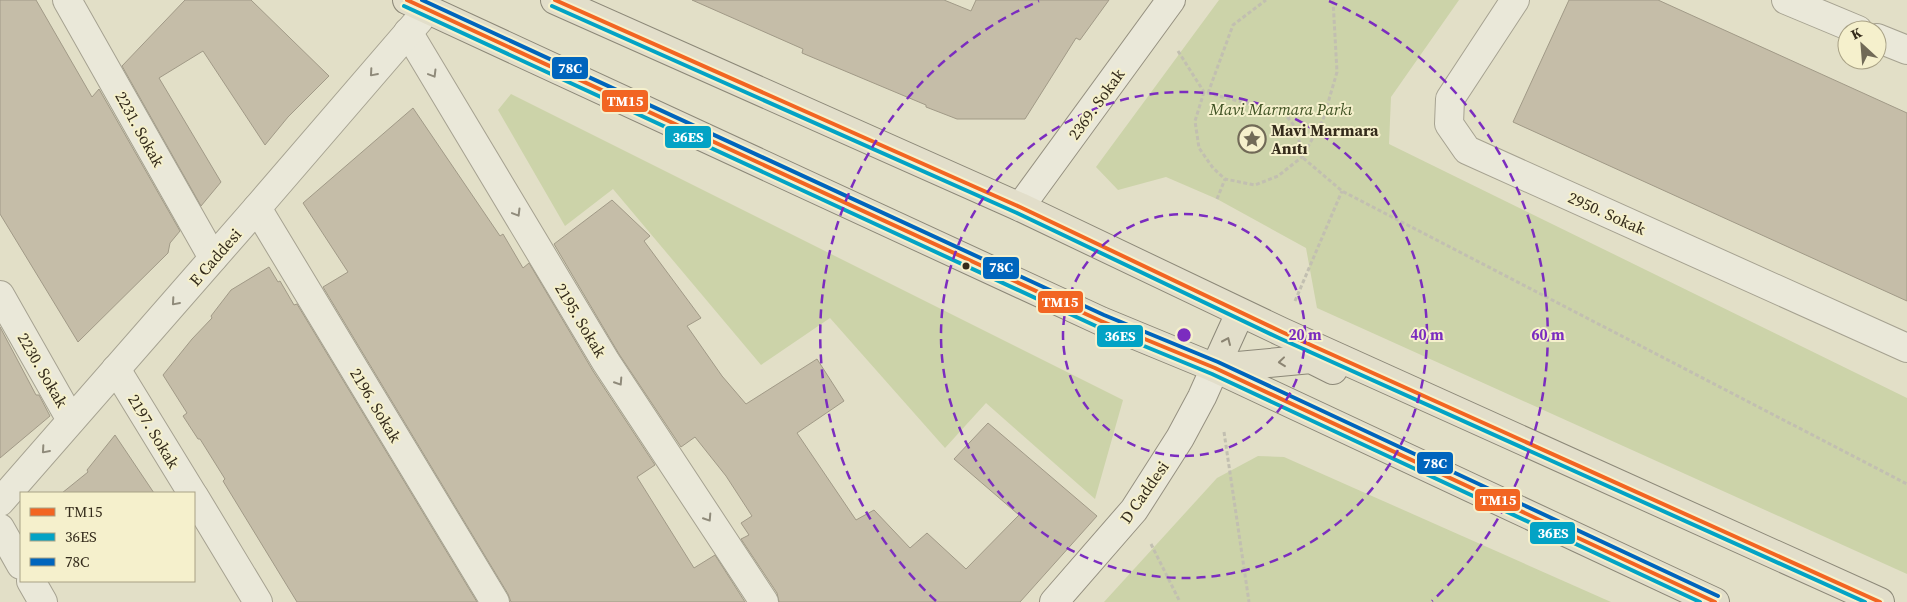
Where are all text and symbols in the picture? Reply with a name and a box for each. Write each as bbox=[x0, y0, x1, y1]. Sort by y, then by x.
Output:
north arrow bbox=[1837, 20, 1887, 70]
text: K bbox=[1848, 22, 1865, 44]
line badge: 78C bbox=[551, 56, 589, 80]
text: 78C bbox=[558, 58, 582, 78]
street label: 2369. Sokak bbox=[1063, 64, 1129, 144]
one-way arrow bbox=[370, 67, 379, 76]
one-way arrow bbox=[427, 68, 437, 77]
street label: 2231. Sokak bbox=[110, 87, 170, 171]
line badge: TM15 bbox=[601, 89, 649, 113]
text: TM15 bbox=[607, 91, 644, 111]
park label: Mavi Marmara Parkı bbox=[1209, 98, 1352, 120]
place label: Mavi Marmara Anıtı bbox=[1271, 119, 1379, 159]
place icon: Mavi Marmara Anıtı bbox=[1237, 124, 1267, 154]
line badge: 36ES bbox=[664, 125, 712, 149]
text: 36ES bbox=[672, 127, 704, 147]
street label: 2950. Sokak bbox=[1565, 186, 1650, 240]
one-way arrow bbox=[510, 208, 520, 217]
street label: E Caddesi bbox=[184, 223, 246, 290]
line badge: 78C bbox=[982, 256, 1020, 280]
text: 78C bbox=[989, 257, 1013, 277]
unlabelled marker bbox=[961, 261, 971, 271]
street label: 2195. Sokak bbox=[550, 279, 612, 361]
line badge: TM15 bbox=[1037, 290, 1084, 314]
text: TM15 bbox=[1042, 292, 1079, 312]
one-way arrow bbox=[172, 296, 181, 305]
line badge: 36ES bbox=[1096, 324, 1144, 348]
text: 20 m bbox=[1288, 324, 1322, 345]
text: 40 m bbox=[1410, 324, 1444, 345]
text: 60 m bbox=[1531, 324, 1565, 345]
text: 36ES bbox=[1104, 326, 1136, 346]
centre of rings bbox=[1175, 326, 1193, 344]
street label: 2230. Sokak bbox=[13, 329, 73, 412]
one-way arrow bbox=[1221, 337, 1232, 346]
one-way arrow bbox=[1278, 356, 1286, 367]
street label: 2196. Sokak bbox=[345, 364, 407, 446]
one-way arrow bbox=[613, 377, 622, 386]
street label: 2197. Sokak bbox=[123, 390, 185, 472]
one-way arrow bbox=[42, 444, 51, 453]
line badge: 78C bbox=[1416, 451, 1454, 475]
text: 78C bbox=[1423, 453, 1447, 473]
street label: D Caddesi bbox=[1115, 456, 1174, 528]
line badge: TM15 bbox=[1474, 488, 1521, 512]
text: TM15 bbox=[1480, 490, 1517, 510]
legend bbox=[20, 492, 195, 582]
text: TM15 bbox=[65, 501, 103, 522]
one-way arrow bbox=[702, 513, 712, 522]
line badge: 36ES bbox=[1529, 521, 1576, 545]
text: 36ES bbox=[1537, 523, 1569, 543]
text: 36ES bbox=[65, 526, 97, 547]
text: 78C bbox=[65, 551, 89, 572]

